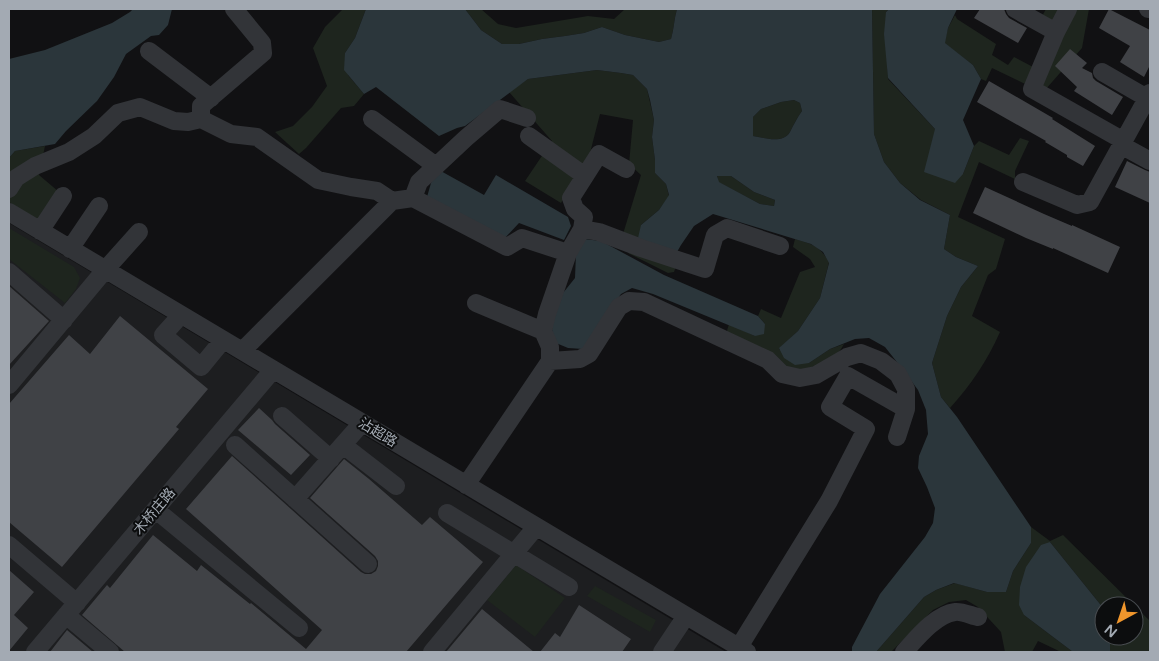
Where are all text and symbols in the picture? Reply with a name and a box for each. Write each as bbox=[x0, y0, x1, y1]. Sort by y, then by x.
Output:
street label: 沾超路 bbox=[355, 414, 400, 451]
street label: 木桥庄路 bbox=[130, 484, 179, 538]
north arrow bbox=[1094, 596, 1144, 646]
text: N bbox=[1101, 620, 1121, 641]

